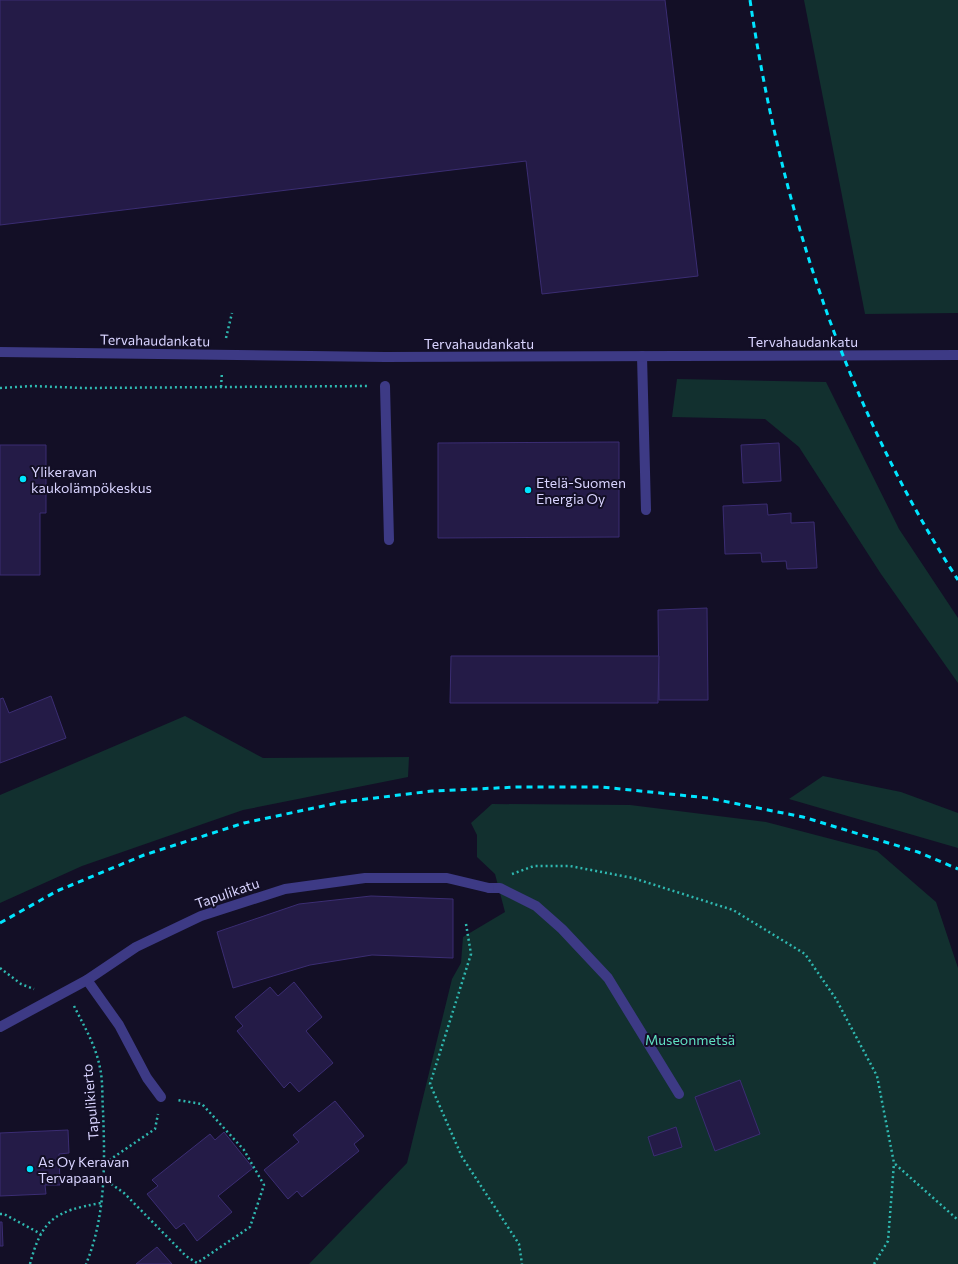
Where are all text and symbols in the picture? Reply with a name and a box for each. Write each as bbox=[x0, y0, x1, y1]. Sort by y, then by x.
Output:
street label: Tervahaudankatu bbox=[100, 331, 210, 349]
street label: Tervahaudankatu bbox=[748, 333, 858, 350]
street label: Tervahaudankatu bbox=[424, 335, 534, 352]
place label: Ylikeravan kaukolämpökeskus bbox=[31, 463, 152, 496]
marker: Ylikeravan kaukolämpökeskus bbox=[18, 474, 28, 484]
place label: Etelä-Suomen Energia Oy bbox=[536, 474, 626, 507]
marker: Etelä-Suomen Energia Oy bbox=[523, 485, 533, 495]
street label: Tapulikatu bbox=[193, 874, 261, 912]
park label: Museonmetsä bbox=[645, 1031, 735, 1048]
street label: Tapulikierto bbox=[78, 1063, 102, 1141]
place label: As Oy Keravan Tervapaanu bbox=[38, 1153, 129, 1186]
marker: As Oy Keravan Tervapaanu bbox=[25, 1164, 35, 1174]

